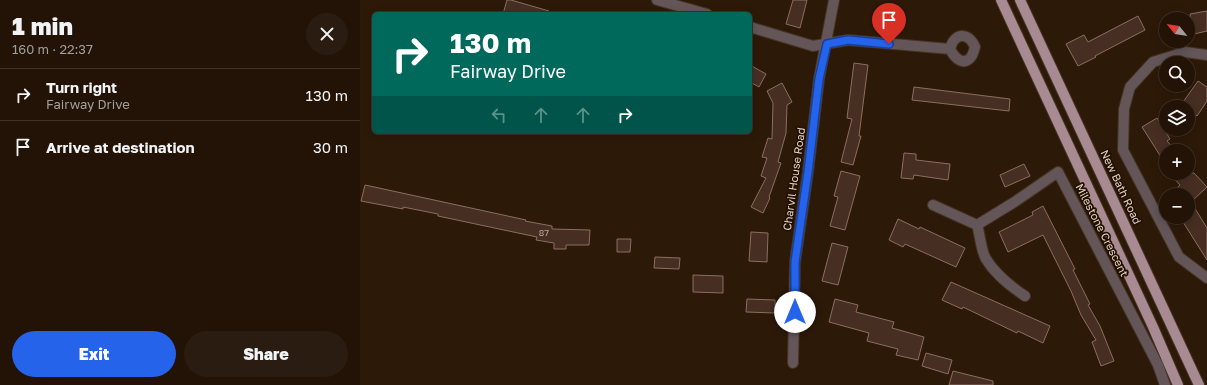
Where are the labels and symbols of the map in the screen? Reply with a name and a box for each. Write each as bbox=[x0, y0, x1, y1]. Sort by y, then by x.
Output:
pin bbox=[872, 3, 906, 44]
north arrow bbox=[1159, 12, 1195, 48]
street label: Charvil House Road bbox=[780, 127, 807, 231]
street label: New Bath Road bbox=[1099, 147, 1144, 226]
street label: Milestone Crescent bbox=[1073, 181, 1131, 278]
house number: 87 bbox=[539, 227, 549, 238]
position arrow bbox=[774, 291, 816, 333]

